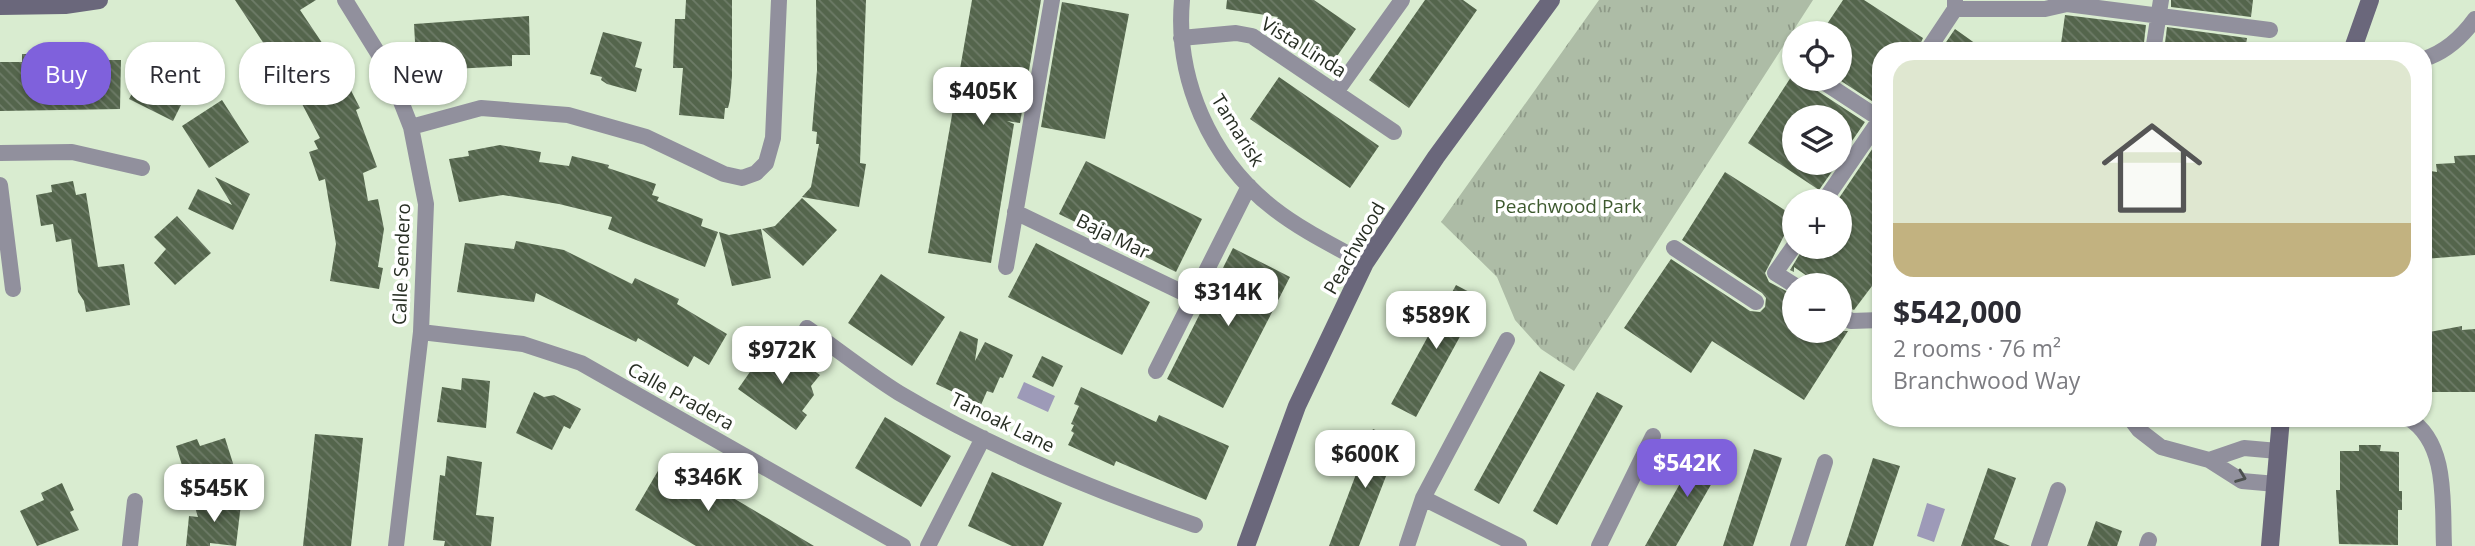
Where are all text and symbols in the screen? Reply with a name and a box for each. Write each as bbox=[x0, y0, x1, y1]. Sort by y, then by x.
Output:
street label: Vista Linda bbox=[1256, 11, 1352, 83]
map controls bbox=[1782, 21, 1852, 343]
button: locate bbox=[1782, 21, 1852, 91]
chip: Buy bbox=[21, 42, 111, 105]
chip: Rent bbox=[125, 42, 225, 105]
chip: Filters bbox=[239, 42, 355, 105]
chip: New bbox=[369, 42, 467, 105]
pin: $405K bbox=[934, 68, 1032, 127]
text: $405K bbox=[949, 74, 1017, 106]
street label: Tamarisk bbox=[1206, 89, 1270, 171]
button: layers bbox=[1782, 105, 1852, 175]
icon: home bbox=[2089, 105, 2215, 231]
button: + bbox=[1782, 189, 1852, 259]
park label: Peachwood Park bbox=[1494, 193, 1642, 219]
street label: Peachwood bbox=[1317, 197, 1391, 299]
street label: Calle Sendero bbox=[386, 203, 416, 325]
street label: Baja Mar bbox=[1072, 207, 1154, 265]
pin: $314K bbox=[1179, 268, 1277, 328]
button: − bbox=[1782, 273, 1852, 343]
text: $314K bbox=[1194, 275, 1262, 307]
text: $542,000 bbox=[1893, 291, 2022, 332]
pin: $589K bbox=[1387, 292, 1485, 351]
text: $589K bbox=[1402, 298, 1470, 330]
pin: $972K bbox=[733, 326, 831, 386]
text: 2 rooms · 76 m² bbox=[1893, 332, 2061, 364]
text: $972K bbox=[748, 333, 816, 365]
street label: Calle Pradera bbox=[623, 356, 739, 436]
text: Branchwood Way bbox=[1893, 364, 2080, 396]
street label: Tanoak Lane bbox=[947, 386, 1059, 458]
pin: $600K bbox=[1316, 430, 1414, 490]
text: $600K bbox=[1331, 437, 1399, 469]
pin: $542K bbox=[1638, 440, 1736, 499]
text: $542K bbox=[1653, 446, 1721, 478]
pin: $346K bbox=[659, 454, 757, 513]
text: $346K bbox=[674, 460, 742, 492]
pin: $545K bbox=[165, 464, 263, 524]
one-way arrow bbox=[2234, 469, 2246, 483]
text: $545K bbox=[180, 471, 248, 503]

